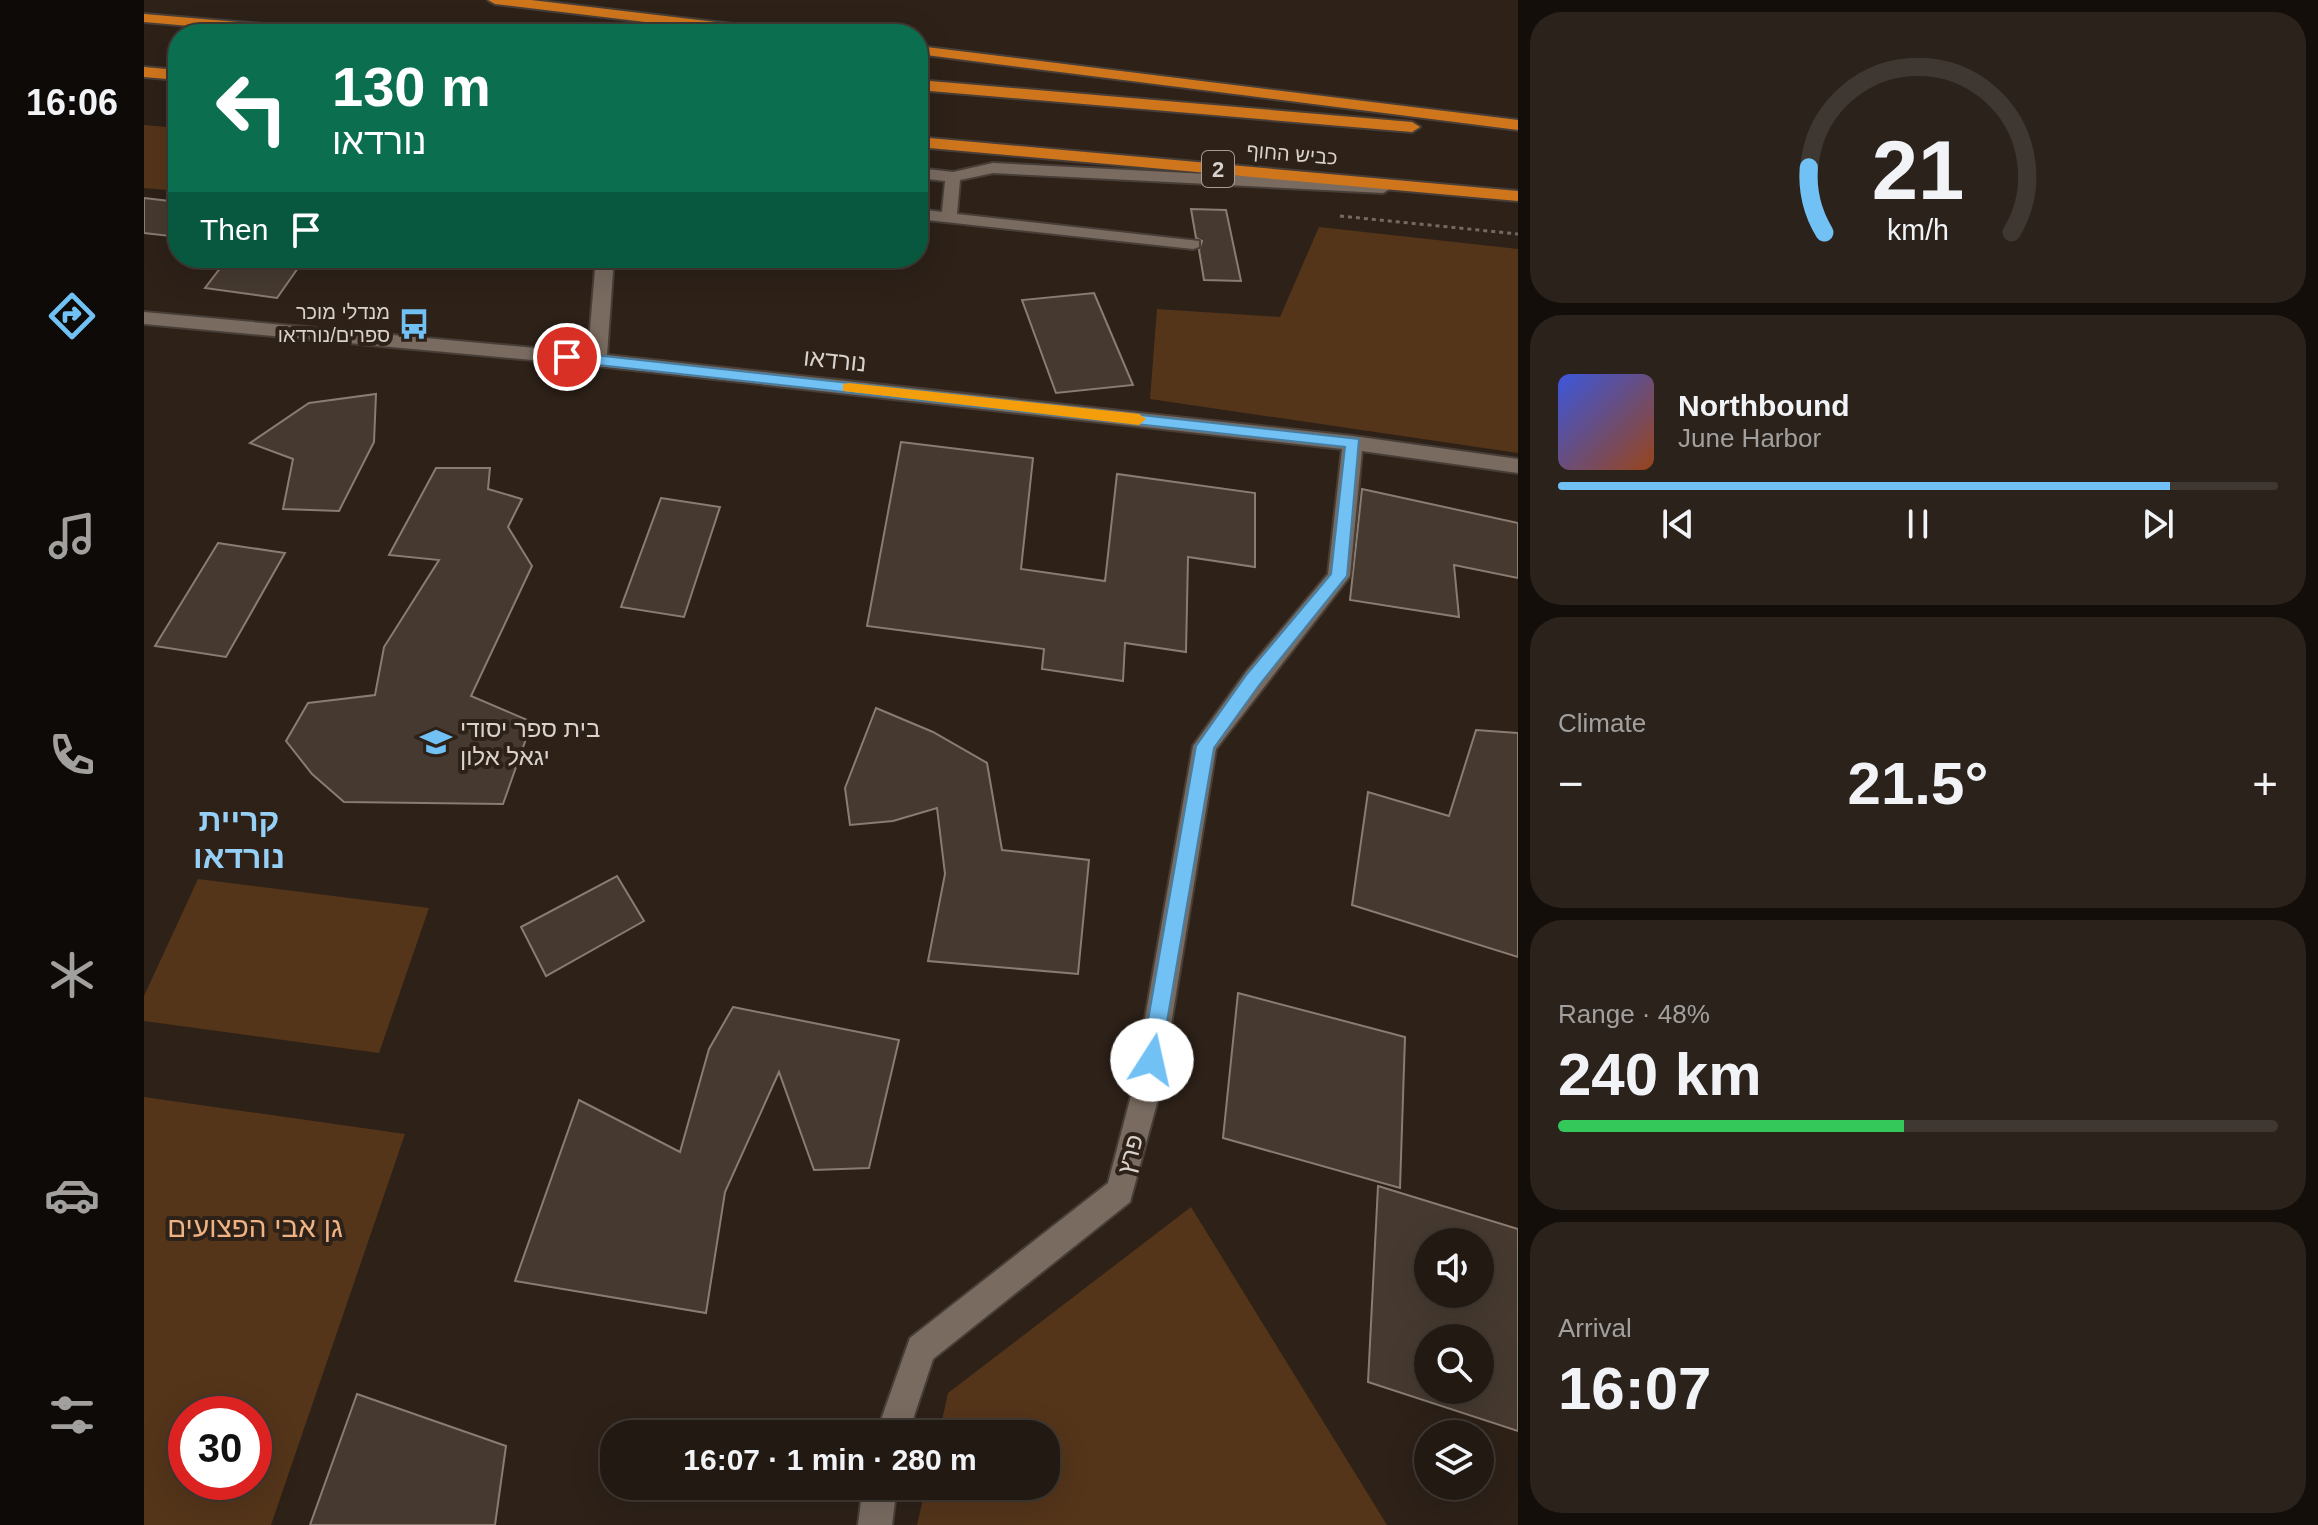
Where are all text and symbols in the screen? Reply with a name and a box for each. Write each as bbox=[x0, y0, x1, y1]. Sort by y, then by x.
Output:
text: 130 m bbox=[332, 55, 491, 118]
icon: left bbox=[200, 56, 304, 160]
text: 16:06 bbox=[26, 82, 118, 123]
text: נורדאו bbox=[332, 121, 427, 162]
text: 21 bbox=[1872, 124, 1964, 217]
street label: כביש החוף bbox=[1246, 139, 1338, 169]
road number: 2 bbox=[1202, 151, 1234, 187]
icon: arrive bbox=[284, 208, 328, 252]
text: Then bbox=[200, 213, 268, 246]
text: km/h bbox=[1887, 214, 1949, 246]
icon: directions bbox=[44, 288, 100, 344]
place label: מנדלי מוכר ספרים/נורדאו bbox=[278, 301, 390, 346]
bus stop icon: מנדלי מוכר ספרים/נורדאו bbox=[397, 307, 431, 341]
pin bbox=[533, 323, 601, 391]
icon: arrive bbox=[545, 335, 589, 379]
street label: נורדאו bbox=[802, 343, 868, 377]
text: Northbound bbox=[1678, 389, 1850, 422]
text: June Harbor bbox=[1678, 423, 1821, 453]
icon: previous bbox=[1656, 502, 1700, 546]
icon: pause bbox=[1896, 502, 1940, 546]
icon: next bbox=[2136, 502, 2180, 546]
icon: music bbox=[44, 508, 100, 564]
text: Climate bbox=[1558, 708, 1646, 738]
place label: בית ספר יסודי יגאל אלון bbox=[460, 715, 600, 770]
school or university icon: בית ספר יסודי יגאל אלון bbox=[419, 725, 453, 759]
icon: phone bbox=[44, 727, 100, 783]
text: 21.5° bbox=[1848, 750, 1988, 817]
text: − bbox=[1558, 759, 1584, 808]
text: + bbox=[2252, 759, 2278, 808]
district label: קריית נורדאו bbox=[193, 802, 285, 875]
icon: climate bbox=[44, 947, 100, 1003]
text: Range · 48% bbox=[1558, 999, 1710, 1029]
position arrow bbox=[1110, 1018, 1194, 1102]
text: 240 km bbox=[1558, 1041, 1762, 1108]
street label: פרץ bbox=[1112, 1131, 1148, 1177]
icon: car bbox=[44, 1167, 100, 1223]
park label: גן אבי הפצועים bbox=[167, 1212, 343, 1243]
map controls bbox=[1414, 1228, 1494, 1500]
button: sound bbox=[1414, 1228, 1494, 1308]
text: Arrival bbox=[1558, 1313, 1632, 1343]
button: search bbox=[1414, 1324, 1494, 1404]
text: 16:07 bbox=[1558, 1355, 1711, 1422]
icon: filters bbox=[44, 1387, 100, 1443]
speed limit sign: 30 bbox=[168, 1396, 272, 1500]
button: layers bbox=[1414, 1420, 1494, 1500]
text: 16:07 · 1 min · 280 m bbox=[683, 1443, 977, 1476]

